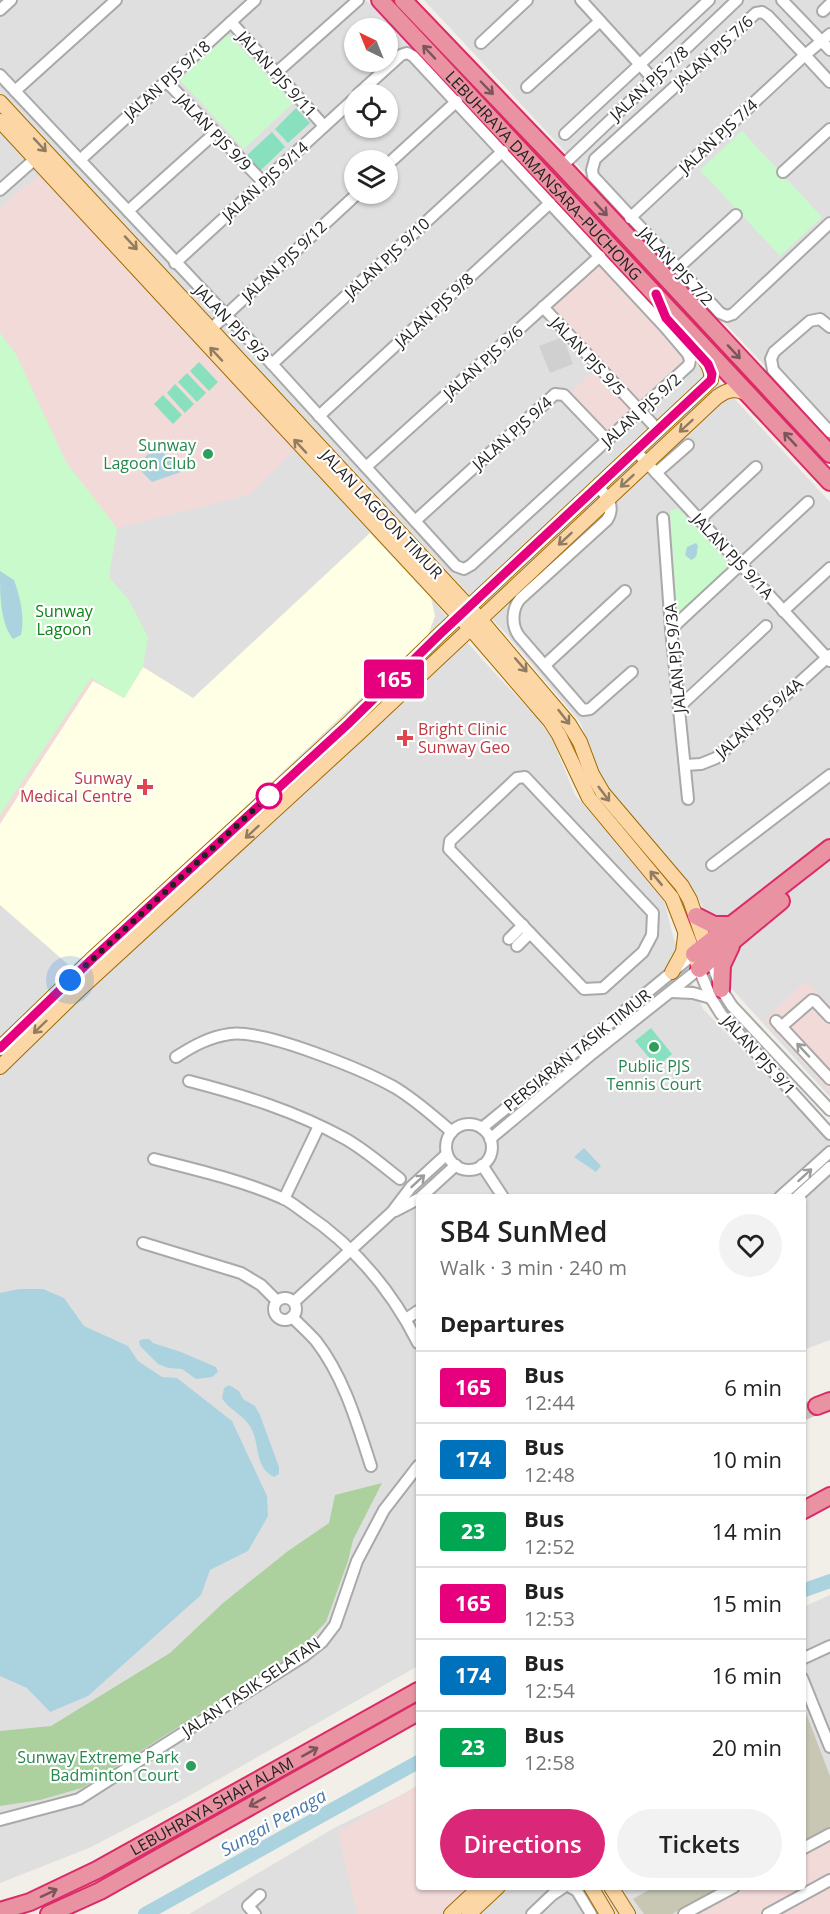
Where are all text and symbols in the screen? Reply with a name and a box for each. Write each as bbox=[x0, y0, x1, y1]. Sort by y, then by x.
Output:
street label: JALAN PJS 7/6 bbox=[667, 10, 758, 95]
north arrow bbox=[344, 18, 398, 72]
map controls bbox=[344, 18, 398, 204]
street label: JALAN PJS 9/11 bbox=[231, 25, 322, 122]
street label: JALAN PJS 9/18 bbox=[118, 35, 215, 126]
street label: JALAN PJS 7/8 bbox=[603, 41, 693, 127]
one-way arrow bbox=[422, 45, 436, 60]
street label: LEBUHRAYA DAMANSARA–PUCHONG bbox=[441, 66, 647, 285]
one-way arrow bbox=[480, 80, 494, 95]
button: locate bbox=[344, 84, 398, 138]
street label: JALAN PJS 9/9 bbox=[170, 87, 257, 176]
street label: JALAN PJS 7/4 bbox=[672, 94, 762, 180]
street label: JALAN PJS 9/14 bbox=[216, 136, 313, 227]
one-way arrow bbox=[33, 138, 47, 153]
button: layers bbox=[344, 150, 398, 204]
one-way arrow bbox=[594, 202, 609, 217]
street label: JALAN PJS 9/10 bbox=[338, 213, 434, 305]
street label: JALAN PJS 9/12 bbox=[235, 216, 331, 308]
street label: JALAN PJS 7/2 bbox=[632, 220, 718, 310]
one-way arrow bbox=[124, 236, 138, 251]
street label: JALAN PJS 9/8 bbox=[388, 268, 478, 354]
street label: JALAN PJS 9/3 bbox=[188, 278, 275, 367]
street label: JALAN PJS 9/5 bbox=[544, 310, 630, 400]
street label: JALAN PJS 9/6 bbox=[437, 320, 528, 405]
one-way arrow bbox=[727, 344, 741, 359]
one-way arrow bbox=[209, 347, 223, 362]
street label: JALAN PJS 9/2 bbox=[595, 368, 686, 453]
street label: JALAN PJS 9/4 bbox=[466, 391, 557, 476]
one-way arrow bbox=[679, 419, 694, 433]
one-way arrow bbox=[783, 432, 797, 447]
place label: Sunway Lagoon Club bbox=[103, 434, 197, 474]
one-way arrow bbox=[293, 438, 307, 453]
street label: JALAN LAGOON TIMUR bbox=[315, 443, 448, 584]
marker: Sunway Lagoon Club bbox=[201, 447, 215, 461]
one-way arrow bbox=[620, 474, 635, 488]
street label: JALAN PJS 9/1A bbox=[686, 507, 779, 604]
one-way arrow bbox=[558, 531, 573, 546]
park label: Sunway Lagoon bbox=[35, 600, 94, 640]
street label: JALAN PJS 9/3A bbox=[659, 601, 691, 716]
one-way arrow bbox=[514, 657, 528, 672]
line badge: 165 bbox=[360, 660, 428, 698]
text: 165 bbox=[376, 665, 412, 693]
street label: JALAN PJS 9/4A bbox=[709, 672, 808, 764]
one-way arrow bbox=[557, 709, 570, 725]
place label: Bright Clinic Sunway Geo bbox=[418, 718, 510, 758]
marker: Bright Clinic Sunway Geo bbox=[396, 729, 414, 747]
place label: Sunway Medical Centre bbox=[20, 767, 133, 807]
marker: Sunway Medical Centre bbox=[136, 778, 154, 796]
unlabelled marker bbox=[256, 783, 282, 809]
one-way arrow bbox=[598, 786, 611, 802]
one-way arrow bbox=[245, 824, 260, 838]
one-way arrow bbox=[650, 870, 663, 886]
your location bbox=[55, 965, 85, 995]
street label: PERSIARAN TASIK TIMUR bbox=[499, 984, 655, 1116]
street label: JALAN PJS 9/1 bbox=[716, 1009, 801, 1100]
one-way arrow bbox=[33, 1019, 48, 1033]
marker: Public PJS Tennis Court bbox=[647, 1040, 661, 1054]
one-way arrow bbox=[796, 1043, 810, 1058]
place label: Public PJS Tennis Court bbox=[607, 1055, 702, 1095]
one-way arrow bbox=[797, 1168, 812, 1182]
one-way arrow bbox=[410, 1174, 425, 1188]
text: SB4 SunMed bbox=[440, 1212, 607, 1250]
button: heart bbox=[719, 1214, 782, 1277]
text: Walk · 3 min · 240 m bbox=[440, 1254, 627, 1281]
text: Departures bbox=[440, 1308, 564, 1338]
text: Bus bbox=[524, 1359, 564, 1389]
text: 6 min bbox=[724, 1372, 782, 1402]
text: 165 bbox=[455, 1373, 491, 1401]
text: 12:44 bbox=[524, 1389, 575, 1416]
text: Bus bbox=[524, 1431, 564, 1461]
text: 10 min bbox=[712, 1444, 782, 1474]
text: 174 bbox=[455, 1445, 491, 1473]
text: 12:48 bbox=[524, 1461, 575, 1488]
text: Bus bbox=[524, 1503, 564, 1533]
text: 14 min bbox=[712, 1516, 782, 1546]
text: 23 bbox=[461, 1517, 485, 1545]
text: 12:52 bbox=[524, 1533, 575, 1560]
text: Bus bbox=[524, 1575, 564, 1605]
text: 15 min bbox=[712, 1588, 782, 1618]
text: 165 bbox=[455, 1589, 491, 1617]
text: 12:53 bbox=[524, 1605, 575, 1632]
street label: JALAN TASIK SELATAN bbox=[176, 1632, 324, 1743]
text: Bus bbox=[524, 1647, 564, 1677]
text: 16 min bbox=[712, 1660, 782, 1690]
text: 174 bbox=[455, 1661, 491, 1689]
text: 12:54 bbox=[524, 1677, 575, 1704]
text: Bus bbox=[524, 1719, 564, 1749]
text: 20 min bbox=[712, 1732, 782, 1762]
text: 23 bbox=[461, 1733, 485, 1761]
place label: Sunway Extreme Park Badminton Court bbox=[17, 1746, 180, 1786]
one-way arrow bbox=[301, 1746, 318, 1758]
text: 12:58 bbox=[524, 1749, 575, 1776]
street label: LEBUHRAYA SHAH ALAM bbox=[126, 1752, 297, 1860]
marker: Sunway Extreme Park Badminton Court bbox=[184, 1759, 198, 1773]
water label: Sungai Penaga bbox=[216, 1783, 330, 1861]
one-way arrow bbox=[249, 1796, 266, 1808]
button: Directions bbox=[440, 1809, 605, 1878]
button: Tickets bbox=[617, 1809, 782, 1878]
one-way arrow bbox=[40, 1886, 58, 1898]

